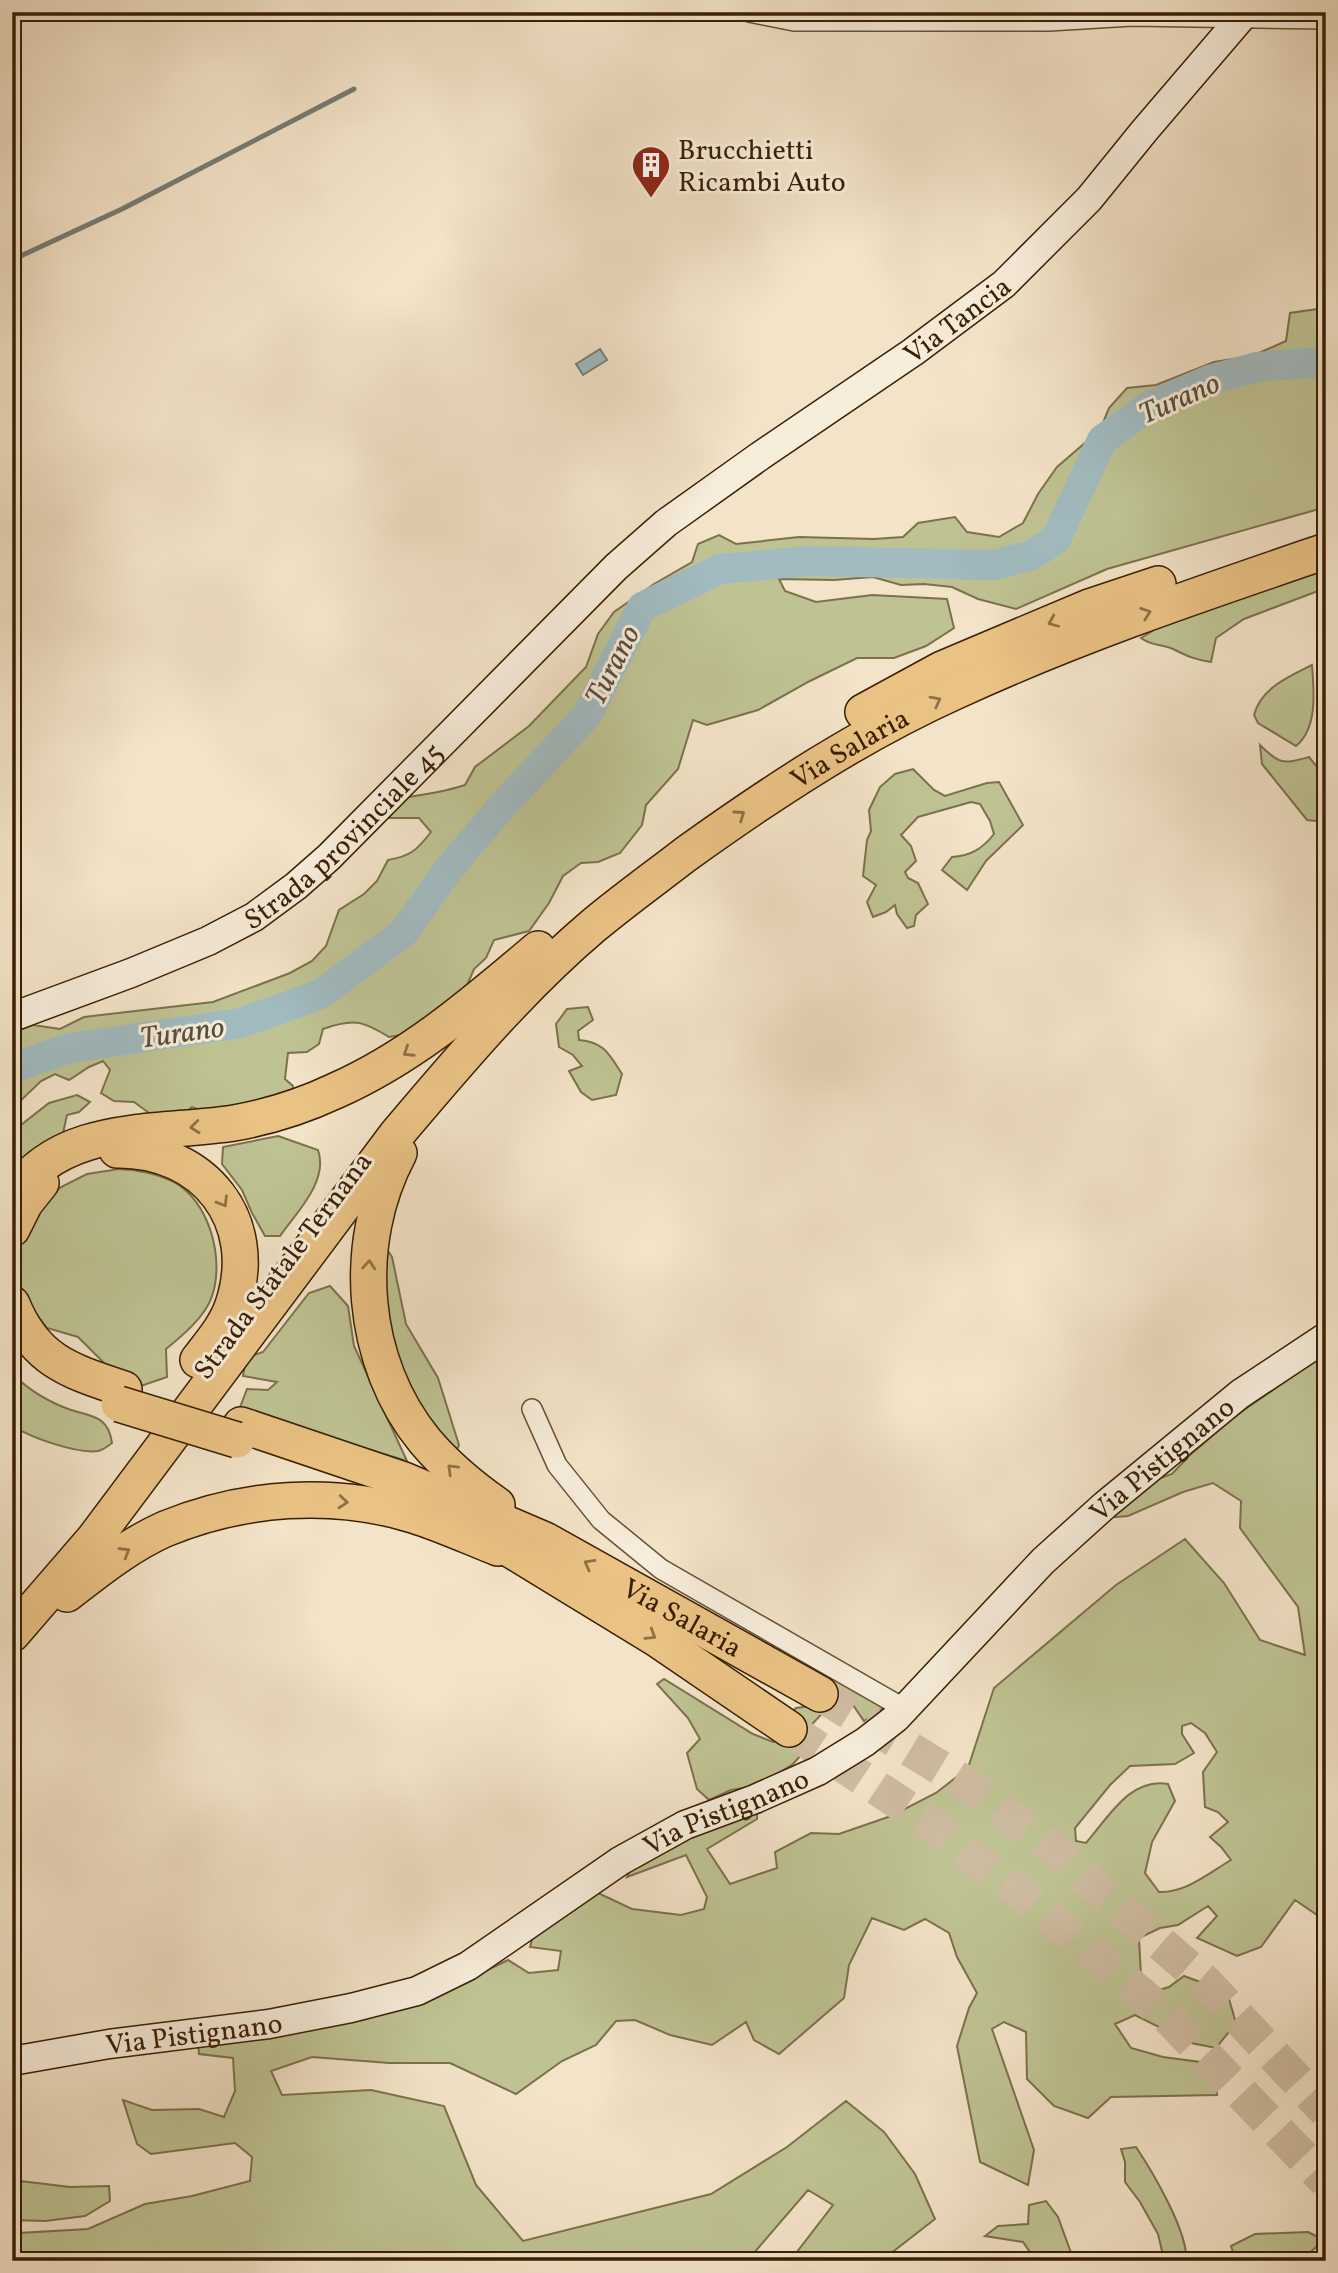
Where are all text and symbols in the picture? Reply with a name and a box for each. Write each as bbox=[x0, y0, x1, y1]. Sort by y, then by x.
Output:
place label: Brucchietti Ricambi Auto bbox=[678, 132, 846, 203]
building icon: Brucchietti Ricambi Auto bbox=[630, 144, 672, 199]
street label: Via Tancia bbox=[896, 268, 1020, 374]
water label: Turano bbox=[1133, 363, 1227, 436]
one-way arrow bbox=[1140, 607, 1152, 621]
one-way arrow bbox=[1048, 614, 1061, 628]
water label: Turano bbox=[576, 618, 652, 713]
one-way arrow bbox=[929, 696, 941, 709]
street label: Via Salaria bbox=[783, 700, 917, 800]
street label: Strada provinciale 45 bbox=[238, 735, 454, 941]
one-way arrow bbox=[732, 811, 745, 824]
water label: Turano bbox=[138, 1007, 227, 1061]
one-way arrow bbox=[402, 1044, 415, 1057]
one-way arrow bbox=[190, 1119, 201, 1134]
street label: Strada Statale Ternana bbox=[185, 1145, 383, 1388]
one-way arrow bbox=[215, 1195, 228, 1208]
one-way arrow bbox=[362, 1259, 377, 1270]
street label: Via Pistignano bbox=[1082, 1389, 1244, 1532]
one-way arrow bbox=[447, 1465, 460, 1477]
one-way arrow bbox=[337, 1494, 348, 1509]
one-way arrow bbox=[117, 1547, 130, 1560]
one-way arrow bbox=[584, 1559, 597, 1572]
street label: Via Salaria bbox=[614, 1570, 748, 1668]
one-way arrow bbox=[643, 1626, 656, 1639]
street label: Via Pistignano bbox=[637, 1760, 816, 1867]
street label: Via Pistignano bbox=[104, 2005, 286, 2066]

